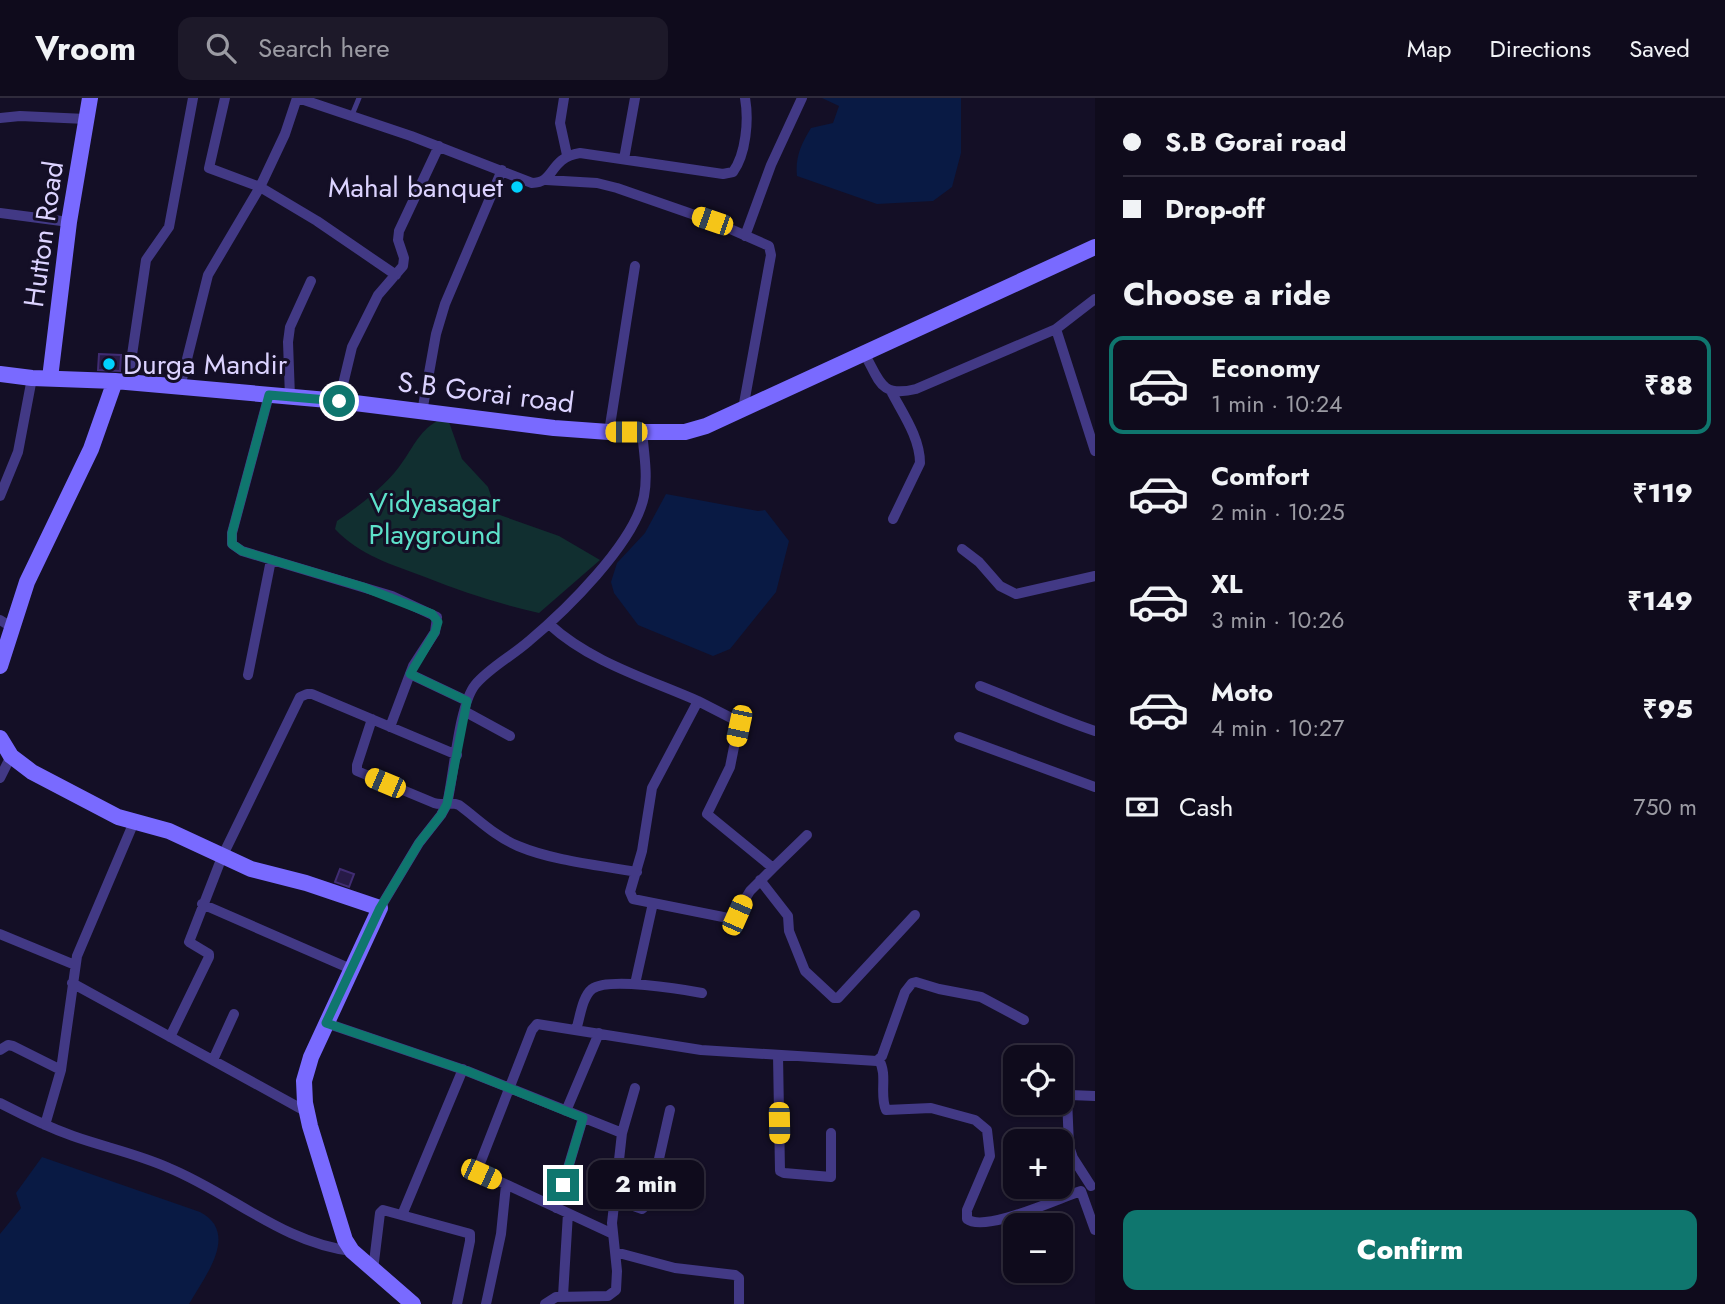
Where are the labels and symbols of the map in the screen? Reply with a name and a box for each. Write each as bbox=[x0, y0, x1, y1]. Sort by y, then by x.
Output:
street label: Hutton Road bbox=[13, 158, 74, 310]
place label: Mahal banquet bbox=[328, 167, 503, 208]
marker: Mahal banquet bbox=[509, 179, 525, 195]
car bbox=[689, 204, 736, 238]
place label: Durga Mandir bbox=[123, 344, 288, 385]
marker: Durga Mandir bbox=[101, 356, 117, 372]
street label: S.B Gorai road bbox=[395, 361, 576, 424]
route start bbox=[323, 385, 355, 417]
car bbox=[606, 422, 648, 443]
park label: Vidyasagar Playground bbox=[369, 482, 501, 555]
car bbox=[725, 703, 754, 749]
car bbox=[362, 765, 409, 801]
car bbox=[719, 892, 756, 938]
car bbox=[769, 1102, 790, 1144]
car bbox=[458, 1156, 505, 1192]
callout: 2 min bbox=[588, 1160, 703, 1210]
route end bbox=[547, 1169, 579, 1201]

